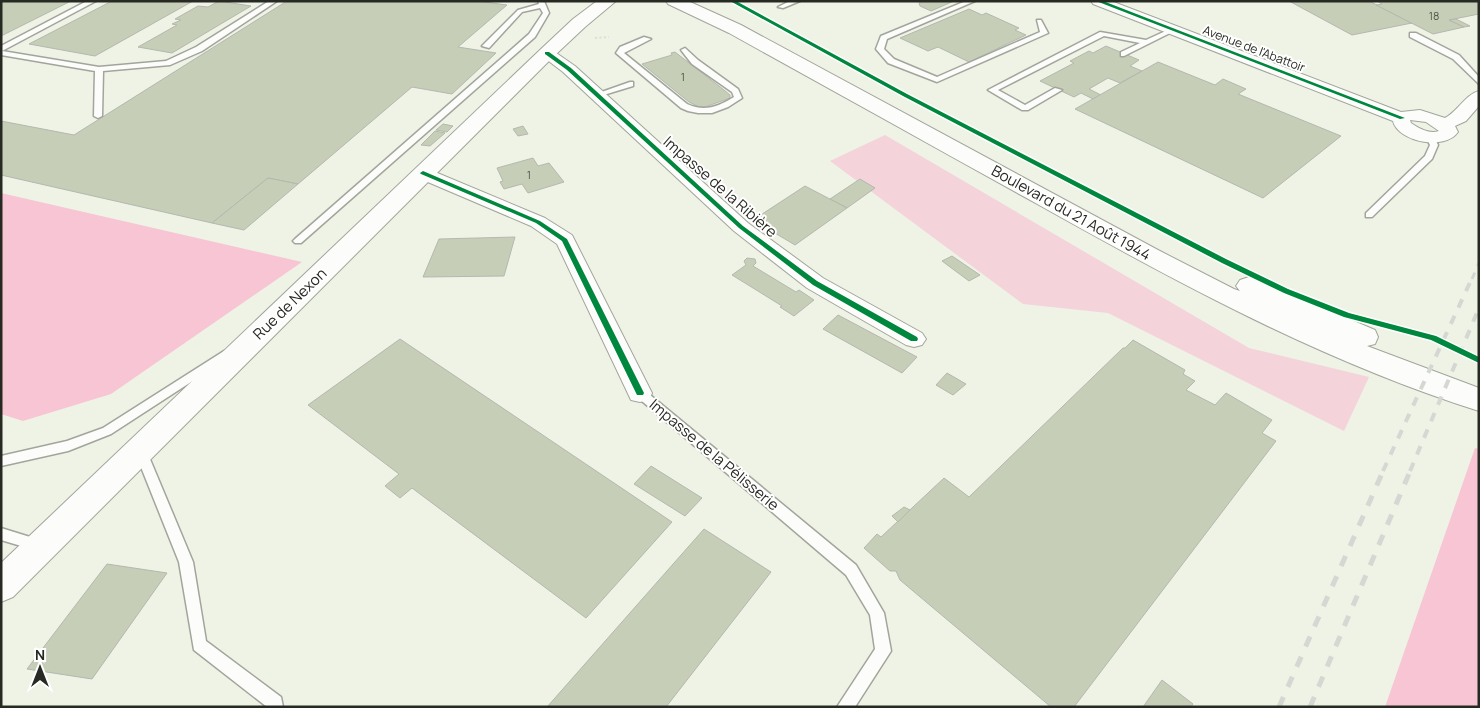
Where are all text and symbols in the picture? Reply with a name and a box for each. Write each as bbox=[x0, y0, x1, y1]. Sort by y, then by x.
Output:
house number: 18 bbox=[1429, 8, 1439, 23]
street label: Avenue de l'Abattoir bbox=[1201, 21, 1308, 76]
house number: 1 bbox=[681, 69, 685, 84]
street label: Impasse de la Ribière bbox=[659, 131, 782, 242]
street label: Boulevard du 21 Août 1944 bbox=[988, 160, 1155, 265]
house number: 1 bbox=[527, 167, 531, 182]
street label: Rue de Nexon bbox=[248, 263, 331, 344]
street label: Impasse de la Pélisserie bbox=[645, 394, 784, 515]
north arrow bbox=[15, 643, 65, 693]
text: N bbox=[35, 645, 45, 664]

